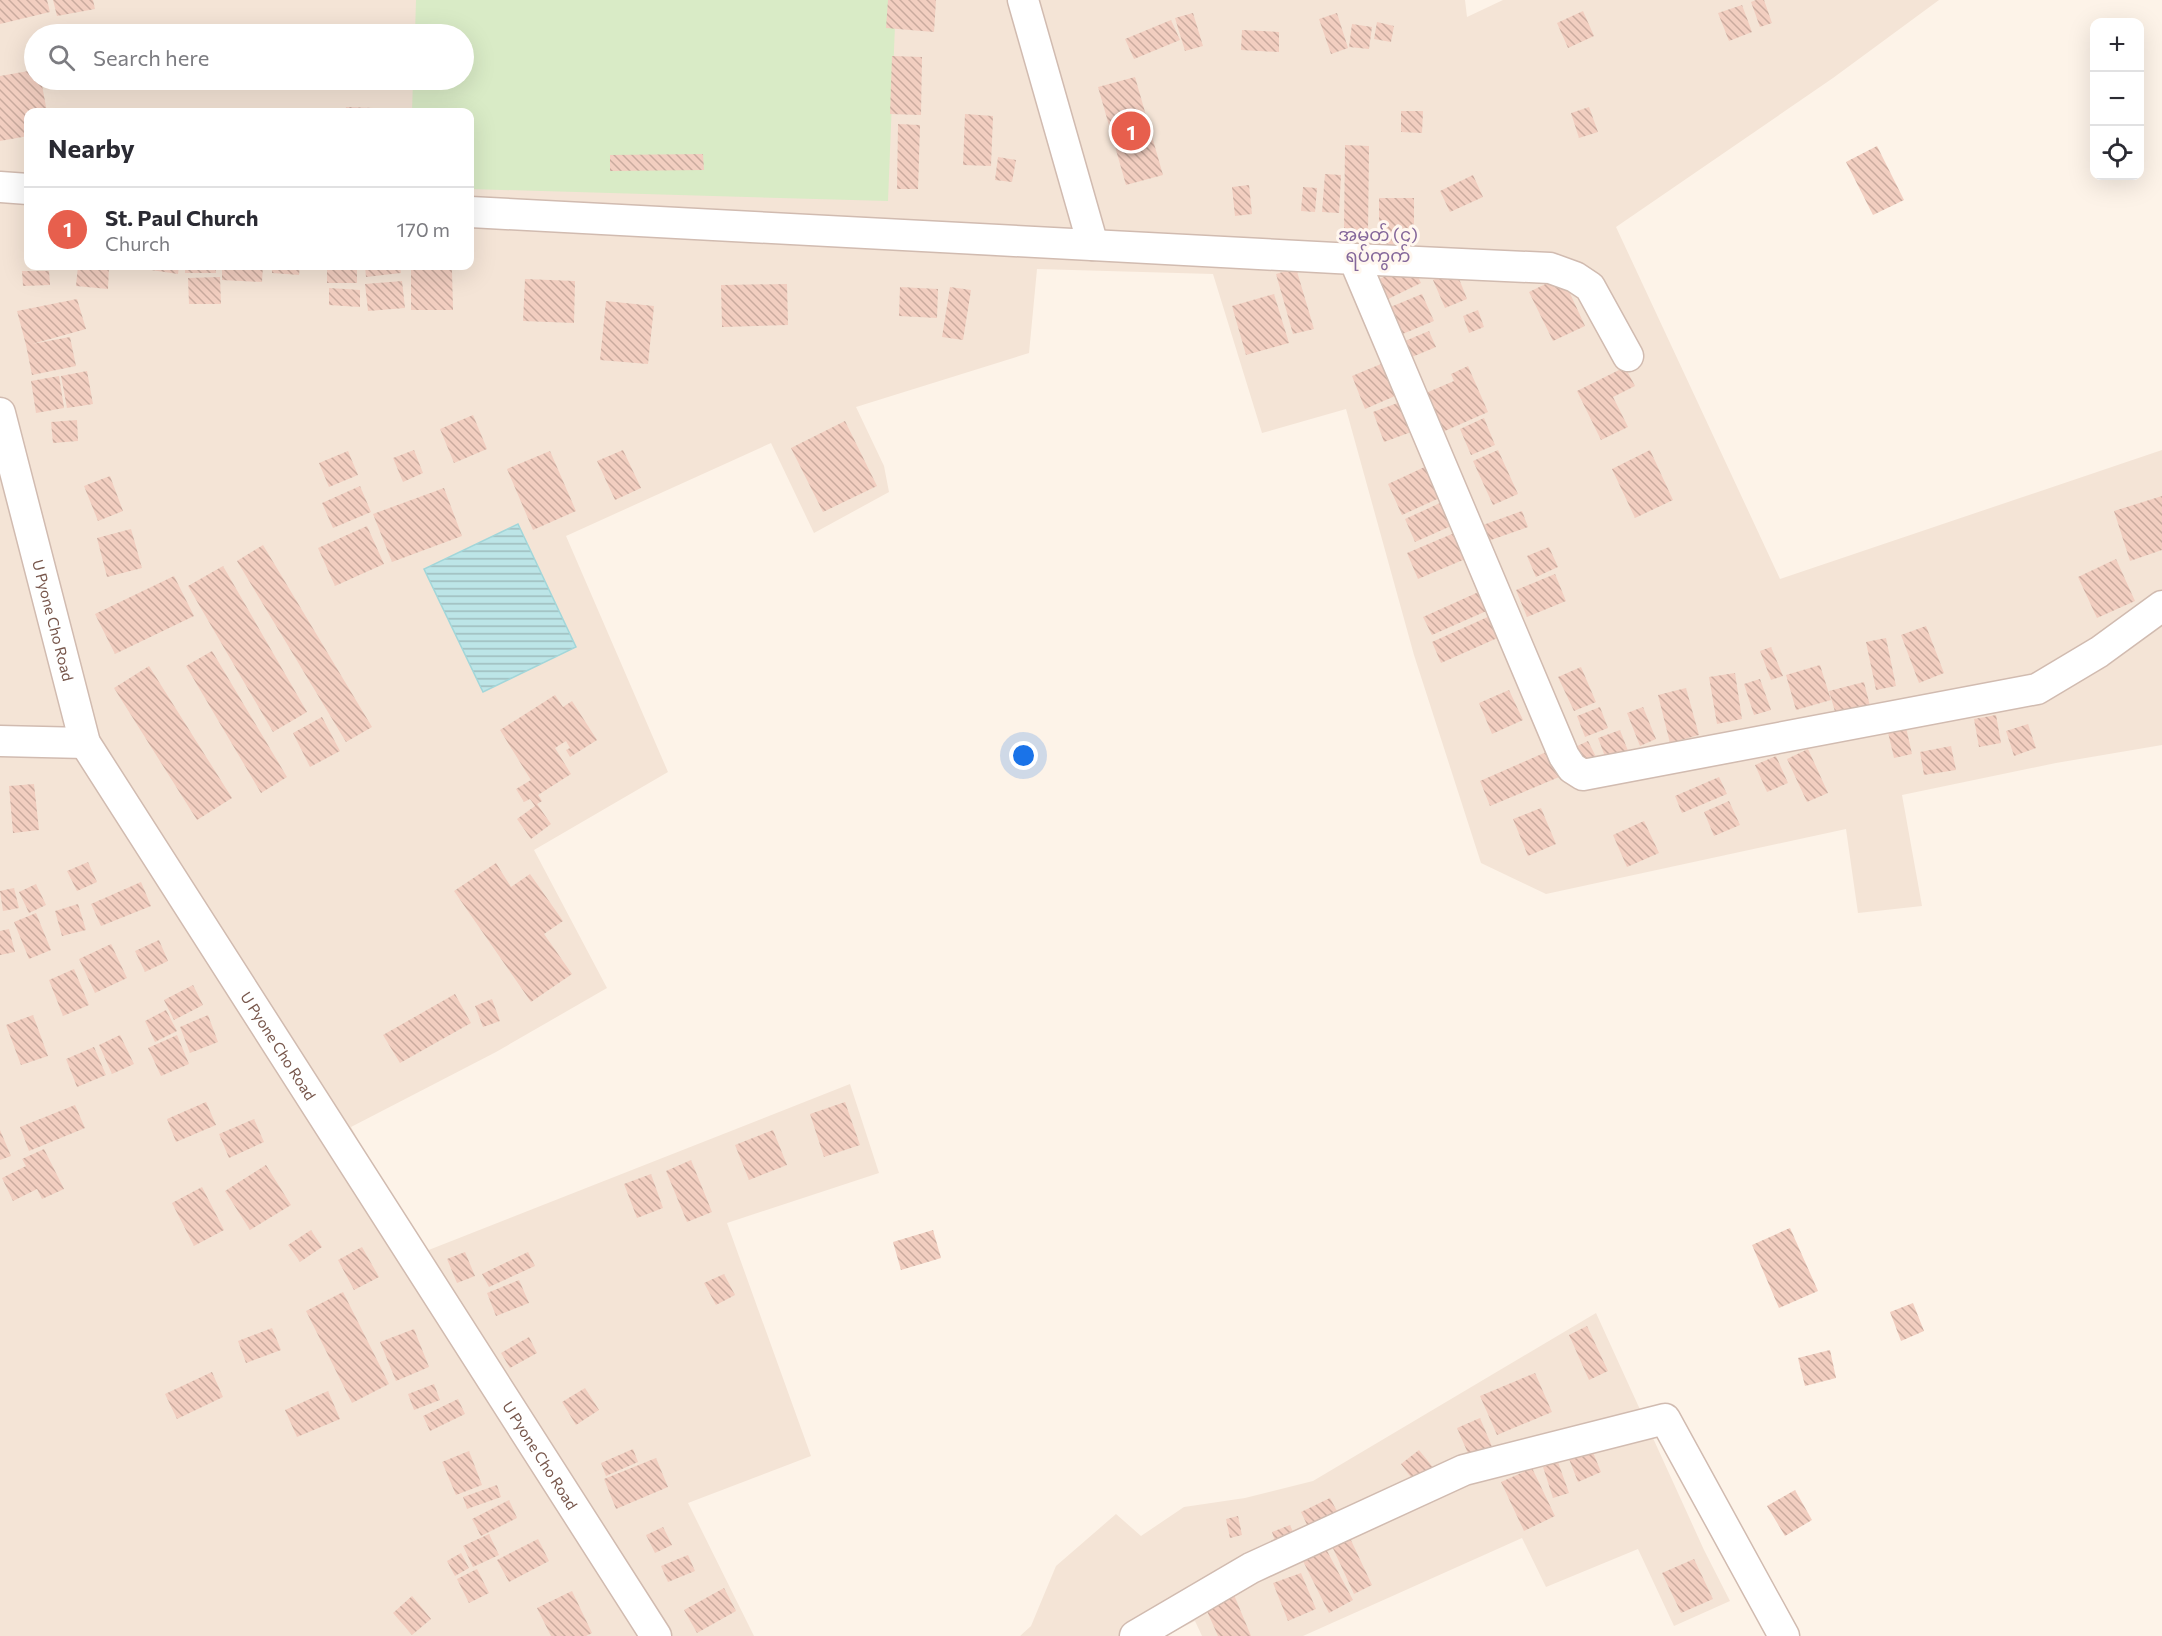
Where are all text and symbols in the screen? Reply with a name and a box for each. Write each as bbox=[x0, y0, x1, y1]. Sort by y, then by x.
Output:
map controls bbox=[2090, 18, 2144, 180]
button: + bbox=[2090, 18, 2144, 72]
search box bbox=[24, 24, 474, 90]
icon: search bbox=[45, 41, 78, 74]
text: Search here bbox=[93, 44, 209, 71]
button: − bbox=[2090, 72, 2144, 126]
pin: 1 bbox=[1112, 108, 1150, 154]
button: locate bbox=[2090, 126, 2144, 180]
text: Nearby bbox=[48, 132, 135, 163]
text: St. Paul Church bbox=[105, 204, 258, 231]
text: 1 bbox=[63, 217, 72, 241]
text: 170 m bbox=[397, 217, 450, 241]
district label: အမှတ် (၄) ရပ်ကွက် bbox=[1338, 222, 1418, 271]
text: Church bbox=[105, 231, 170, 255]
street label: U Pyone Cho Road bbox=[29, 557, 78, 683]
your location bbox=[1009, 741, 1038, 770]
street label: U Pyone Cho Road bbox=[237, 988, 320, 1103]
street label: U Pyone Cho Road bbox=[499, 1398, 582, 1513]

